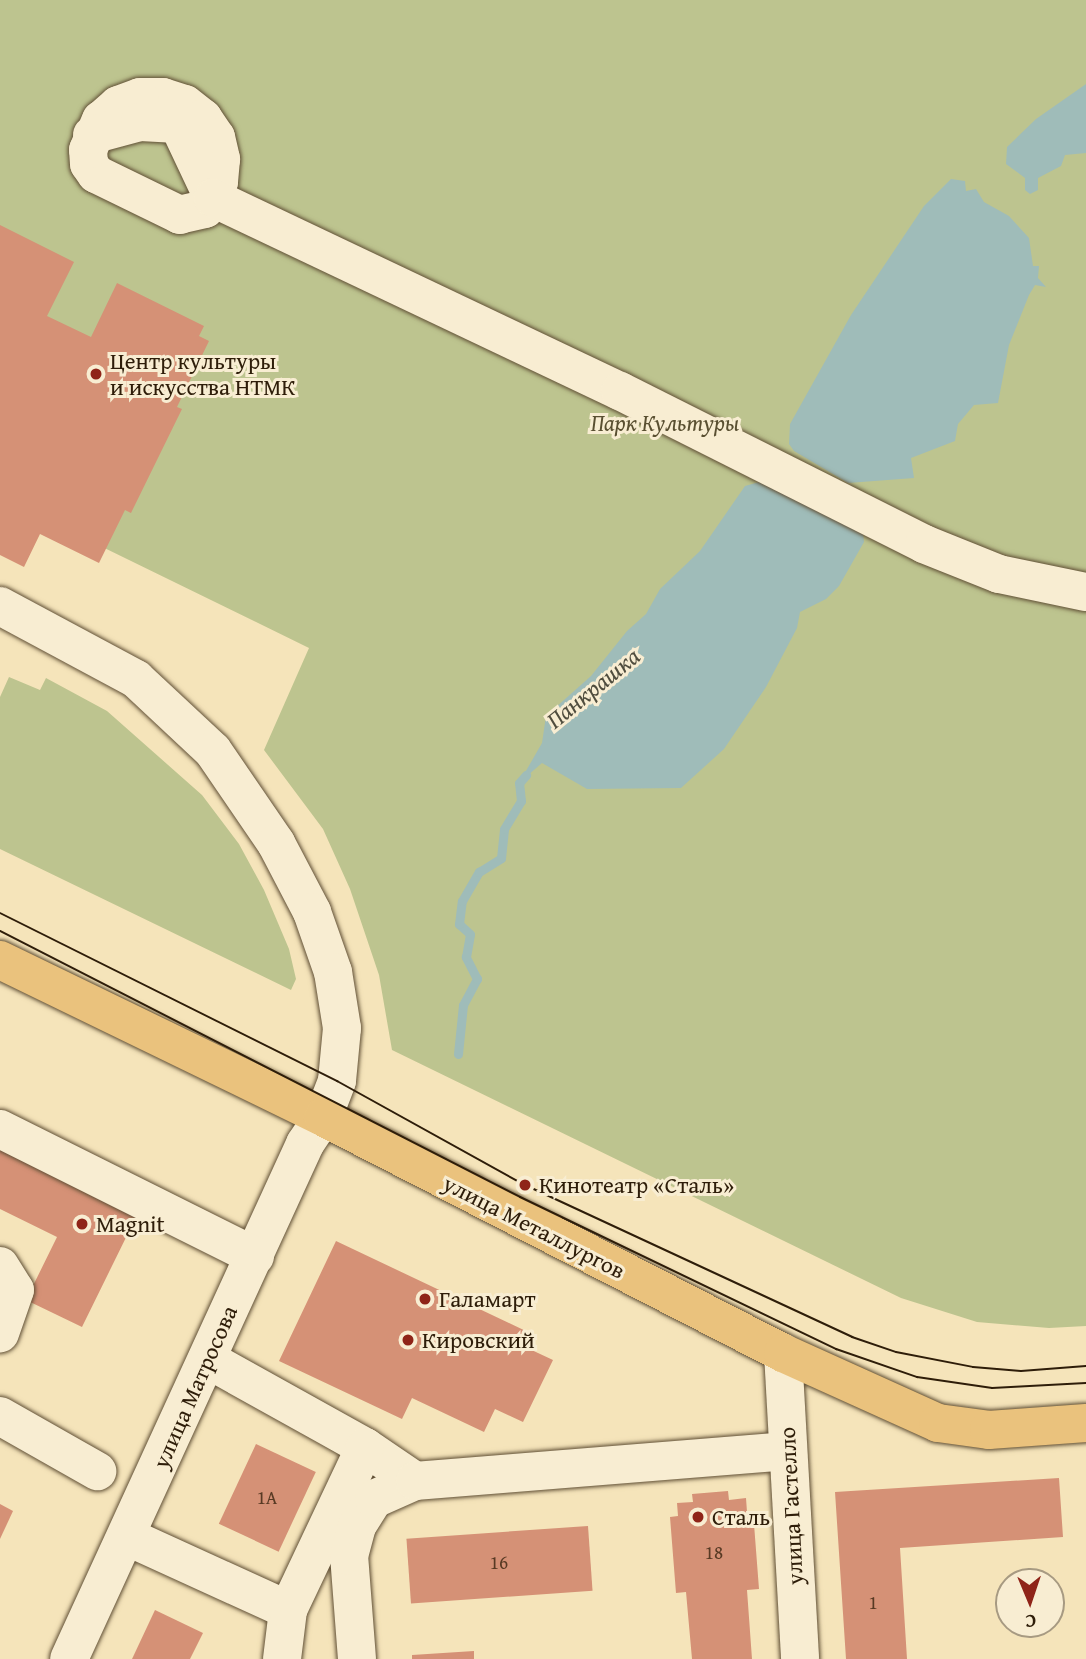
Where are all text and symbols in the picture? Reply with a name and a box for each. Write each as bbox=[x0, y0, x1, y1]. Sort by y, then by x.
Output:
place label: Центр культуры и искусства НТМК bbox=[110, 347, 295, 401]
marker: Центр культуры и искусства НТМК bbox=[88, 366, 104, 382]
park label: Парк Культуры bbox=[591, 409, 739, 437]
water label: Панкрашка bbox=[540, 642, 646, 734]
street label: улица Металлургов bbox=[439, 1169, 629, 1285]
place label: Кинотеатр «Сталь» bbox=[539, 1171, 734, 1199]
marker: Кинотеатр «Сталь» bbox=[517, 1177, 533, 1193]
place label: Magnit bbox=[96, 1210, 165, 1238]
marker: Magnit bbox=[74, 1216, 90, 1232]
place label: Галамарт bbox=[439, 1285, 536, 1313]
marker: Галамарт bbox=[417, 1291, 433, 1307]
street label: улица Матросова bbox=[147, 1301, 243, 1473]
place label: Кировский bbox=[422, 1326, 535, 1354]
marker: Кировский bbox=[400, 1332, 416, 1348]
street label: улица Гастелло bbox=[773, 1426, 809, 1586]
house number: 1А bbox=[257, 1487, 277, 1509]
place label: Сталь bbox=[712, 1503, 770, 1531]
marker: Сталь bbox=[690, 1509, 706, 1525]
house number: 18 bbox=[705, 1542, 723, 1564]
house number: 16 bbox=[490, 1552, 508, 1574]
north arrow bbox=[995, 1568, 1065, 1638]
house number: 1 bbox=[868, 1592, 878, 1614]
text: С bbox=[1025, 1608, 1037, 1636]

